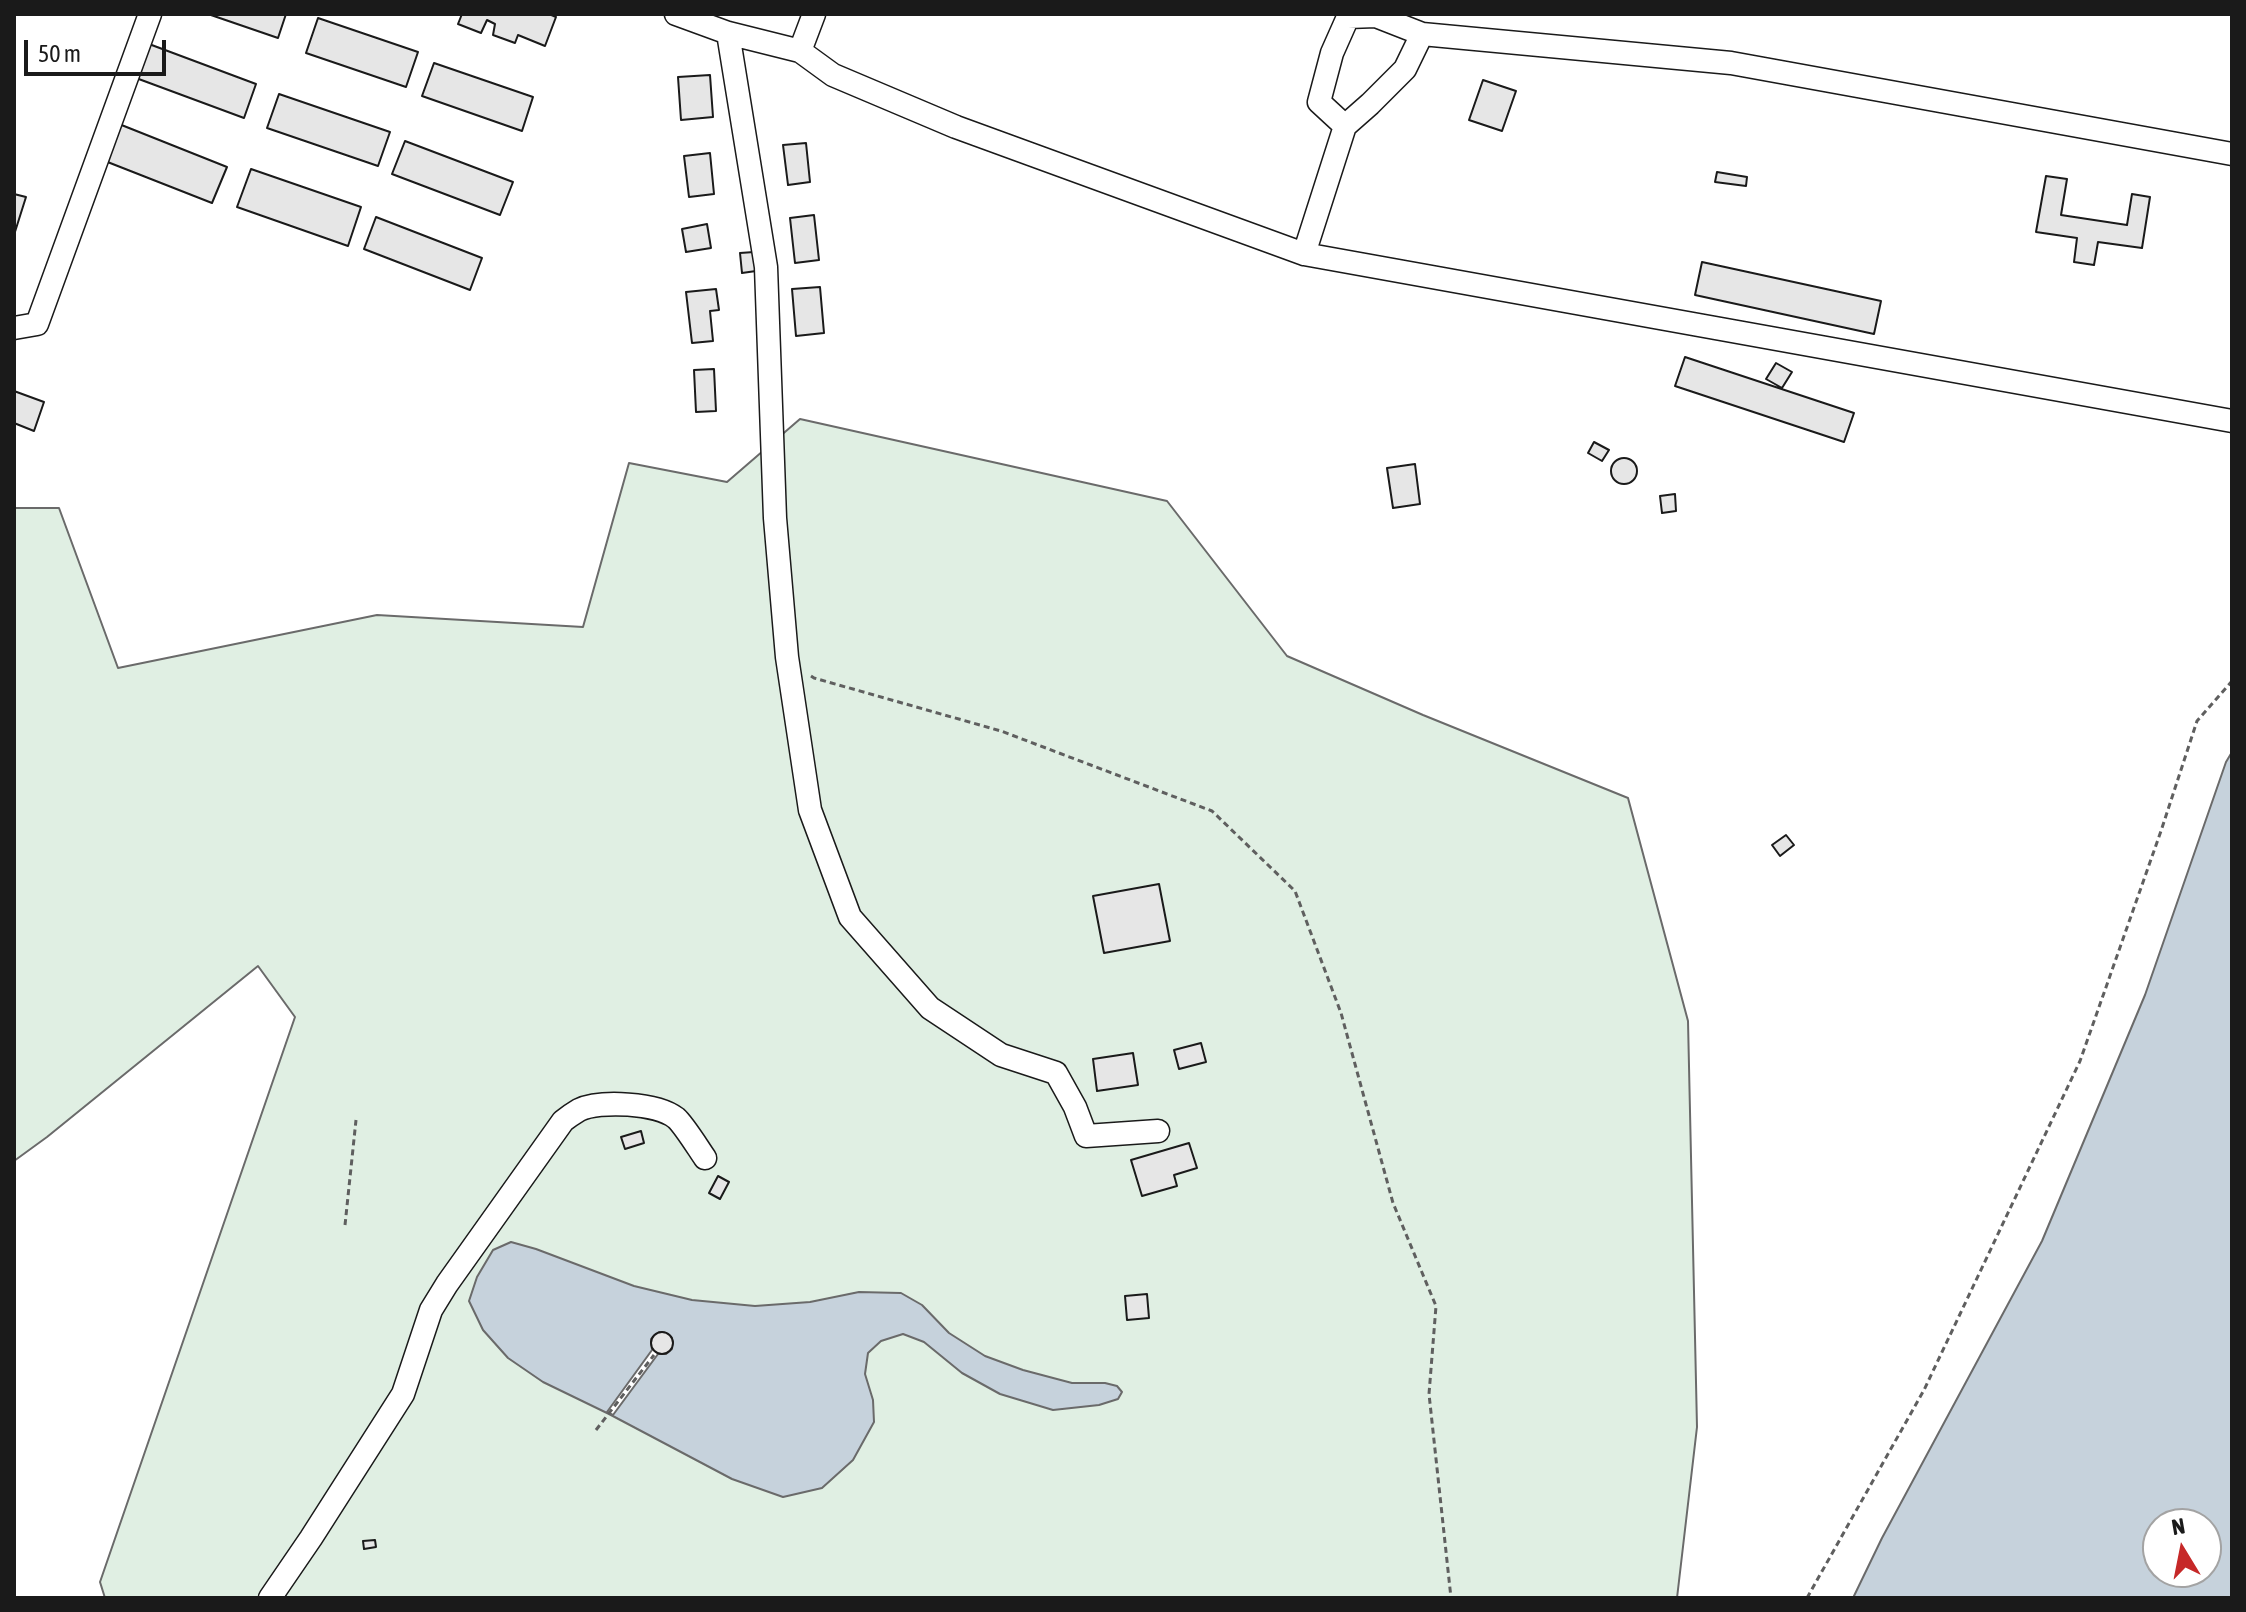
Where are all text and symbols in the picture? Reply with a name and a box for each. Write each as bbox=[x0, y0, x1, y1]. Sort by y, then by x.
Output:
scale bar bbox=[28, 24, 170, 74]
text: 50 m bbox=[38, 40, 81, 67]
north arrow bbox=[2142, 1508, 2222, 1588]
text: N bbox=[2170, 1512, 2187, 1540]

